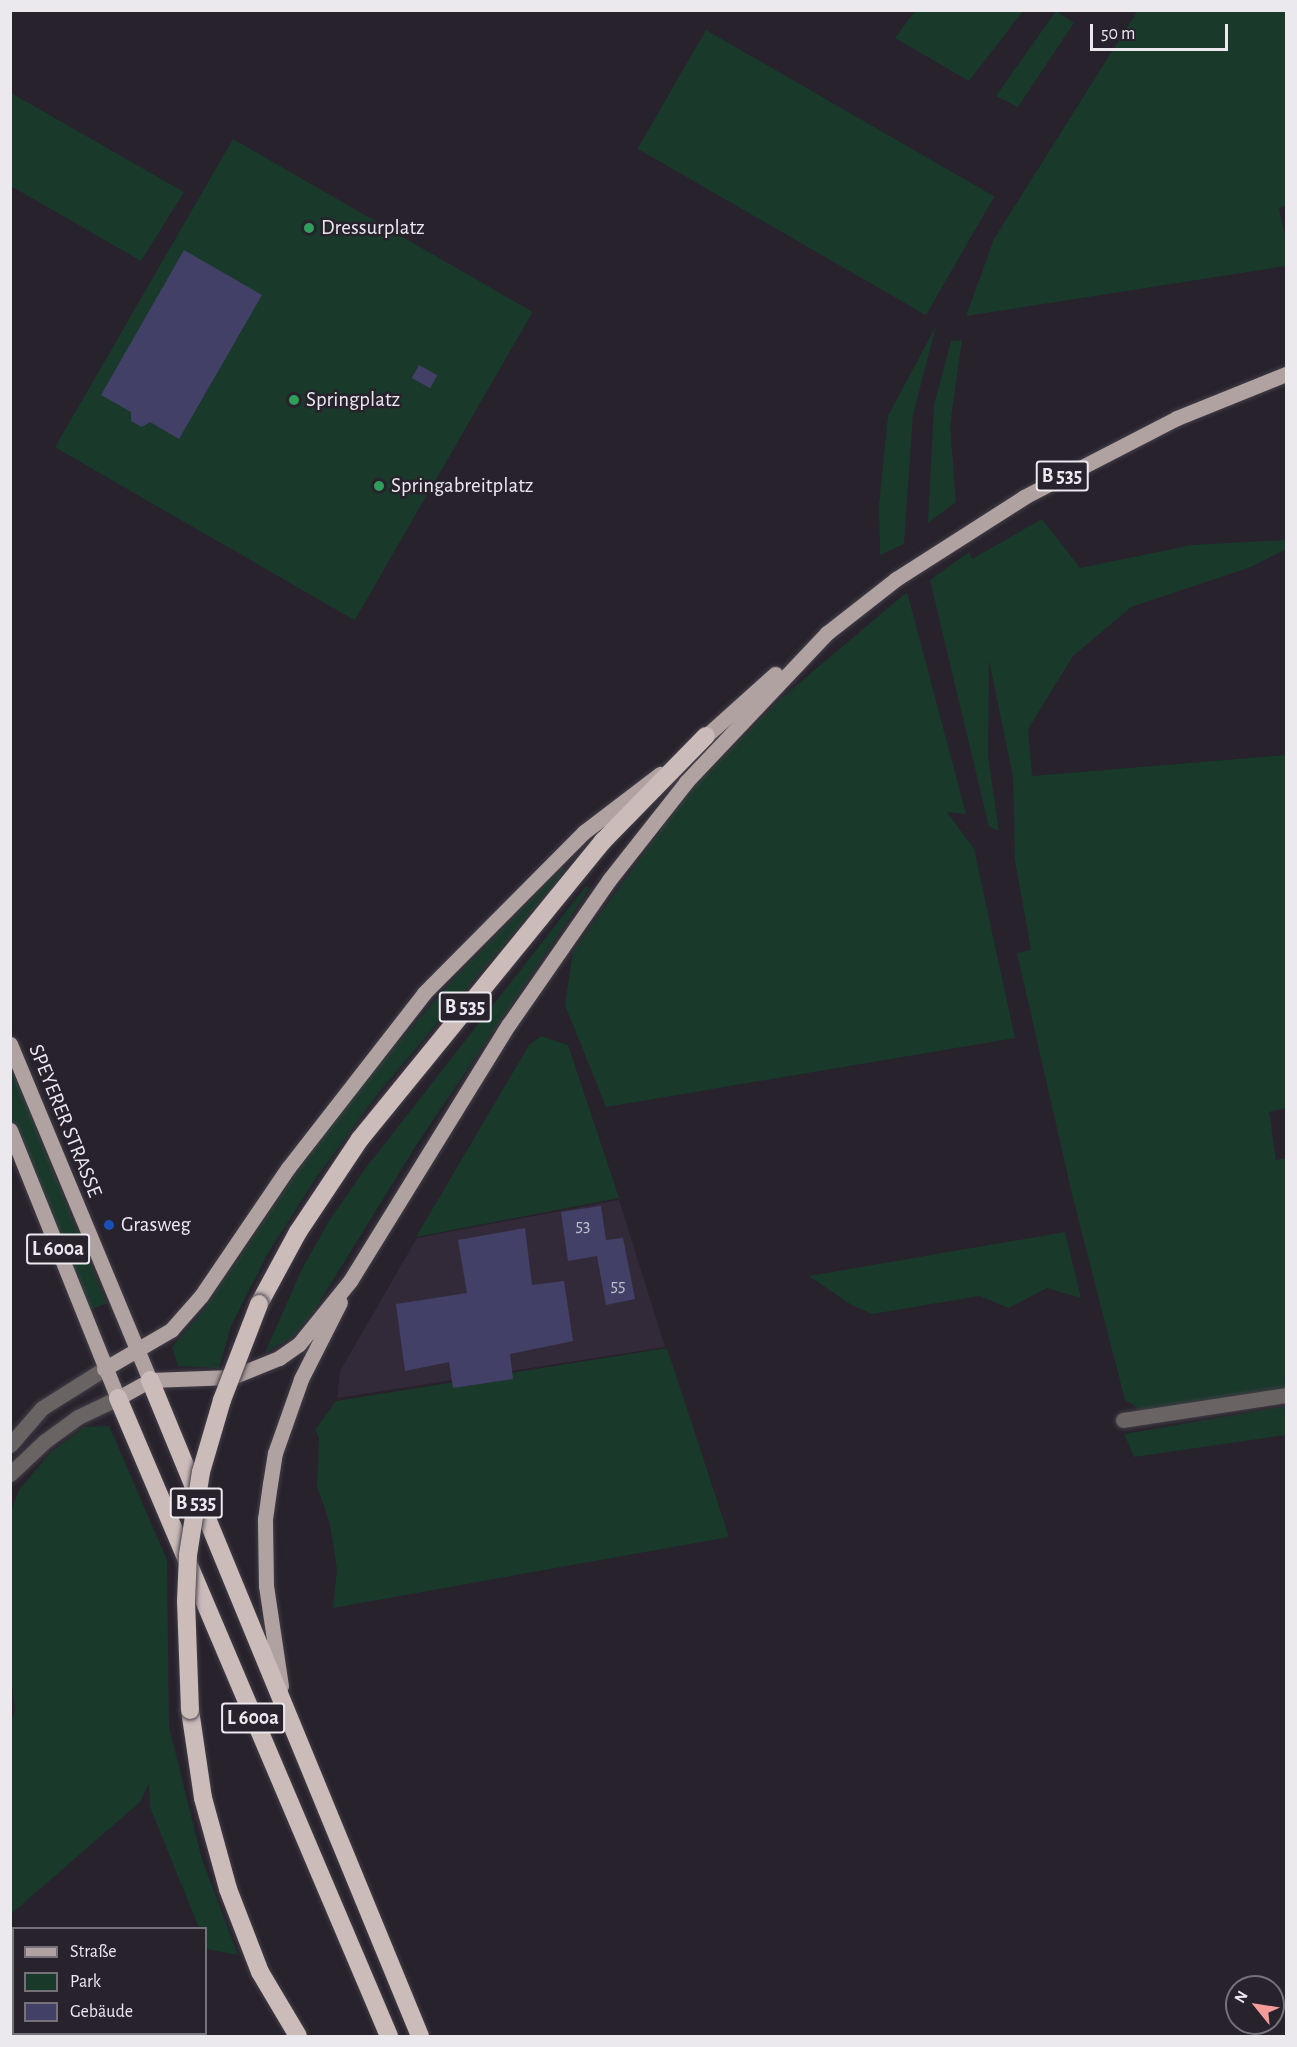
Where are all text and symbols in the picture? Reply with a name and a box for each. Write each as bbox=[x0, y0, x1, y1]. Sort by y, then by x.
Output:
scale bar bbox=[1093, 12, 1231, 50]
text: 50 m bbox=[1101, 25, 1135, 43]
place label: Dressurplatz bbox=[321, 215, 425, 241]
marker: Dressurplatz bbox=[302, 221, 316, 235]
place label: Springplatz bbox=[306, 387, 400, 413]
marker: Springplatz bbox=[287, 393, 301, 407]
road number: B 535 bbox=[1035, 459, 1089, 493]
place label: Springabreitplatz bbox=[391, 473, 533, 499]
marker: Springabreitplatz bbox=[372, 479, 386, 493]
road number: B 535 bbox=[438, 990, 492, 1024]
street label: SPEYERER STRASSE bbox=[23, 1041, 107, 1201]
place label: Grasweg bbox=[121, 1212, 191, 1238]
house number: 53 bbox=[576, 1215, 590, 1237]
marker: Grasweg bbox=[102, 1218, 116, 1232]
road number: L 600a bbox=[25, 1232, 91, 1266]
house number: 55 bbox=[610, 1275, 626, 1297]
road number: B 535 bbox=[169, 1486, 223, 1520]
road number: L 600a bbox=[220, 1701, 286, 1735]
legend bbox=[12, 1927, 207, 2035]
text: Straße bbox=[70, 1943, 116, 1961]
text: Park bbox=[70, 1973, 101, 1991]
north arrow bbox=[1225, 1975, 1285, 2035]
text: N bbox=[1231, 1988, 1251, 2006]
text: Gebäude bbox=[70, 2003, 133, 2021]

